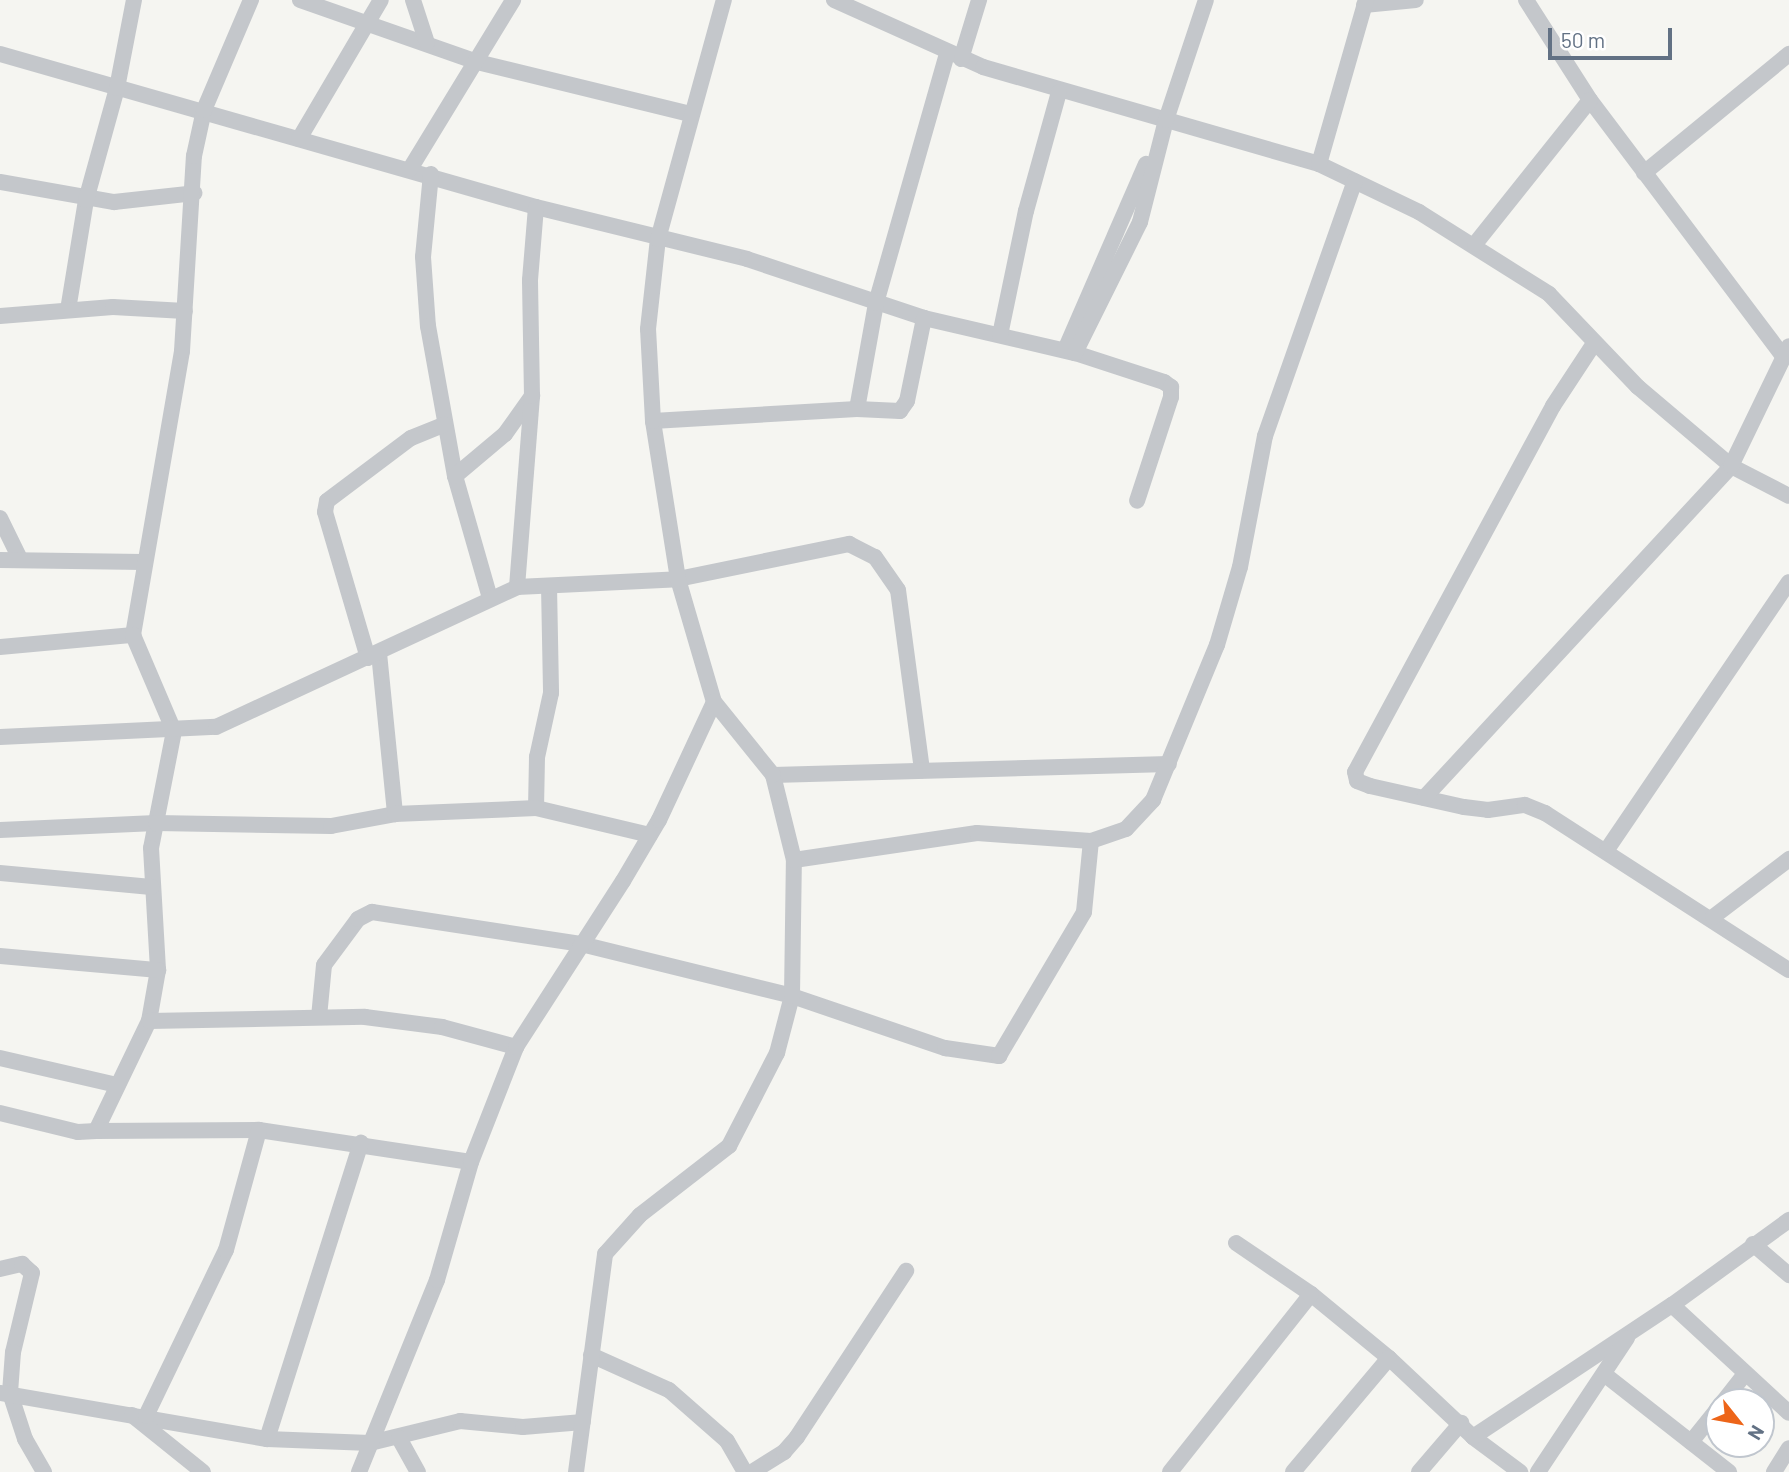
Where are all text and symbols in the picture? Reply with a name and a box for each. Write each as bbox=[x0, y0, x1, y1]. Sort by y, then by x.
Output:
scale bar bbox=[1551, 14, 1675, 58]
text: 50 m bbox=[1561, 27, 1605, 52]
north arrow bbox=[1705, 1388, 1775, 1458]
text: N bbox=[1744, 1422, 1770, 1444]

